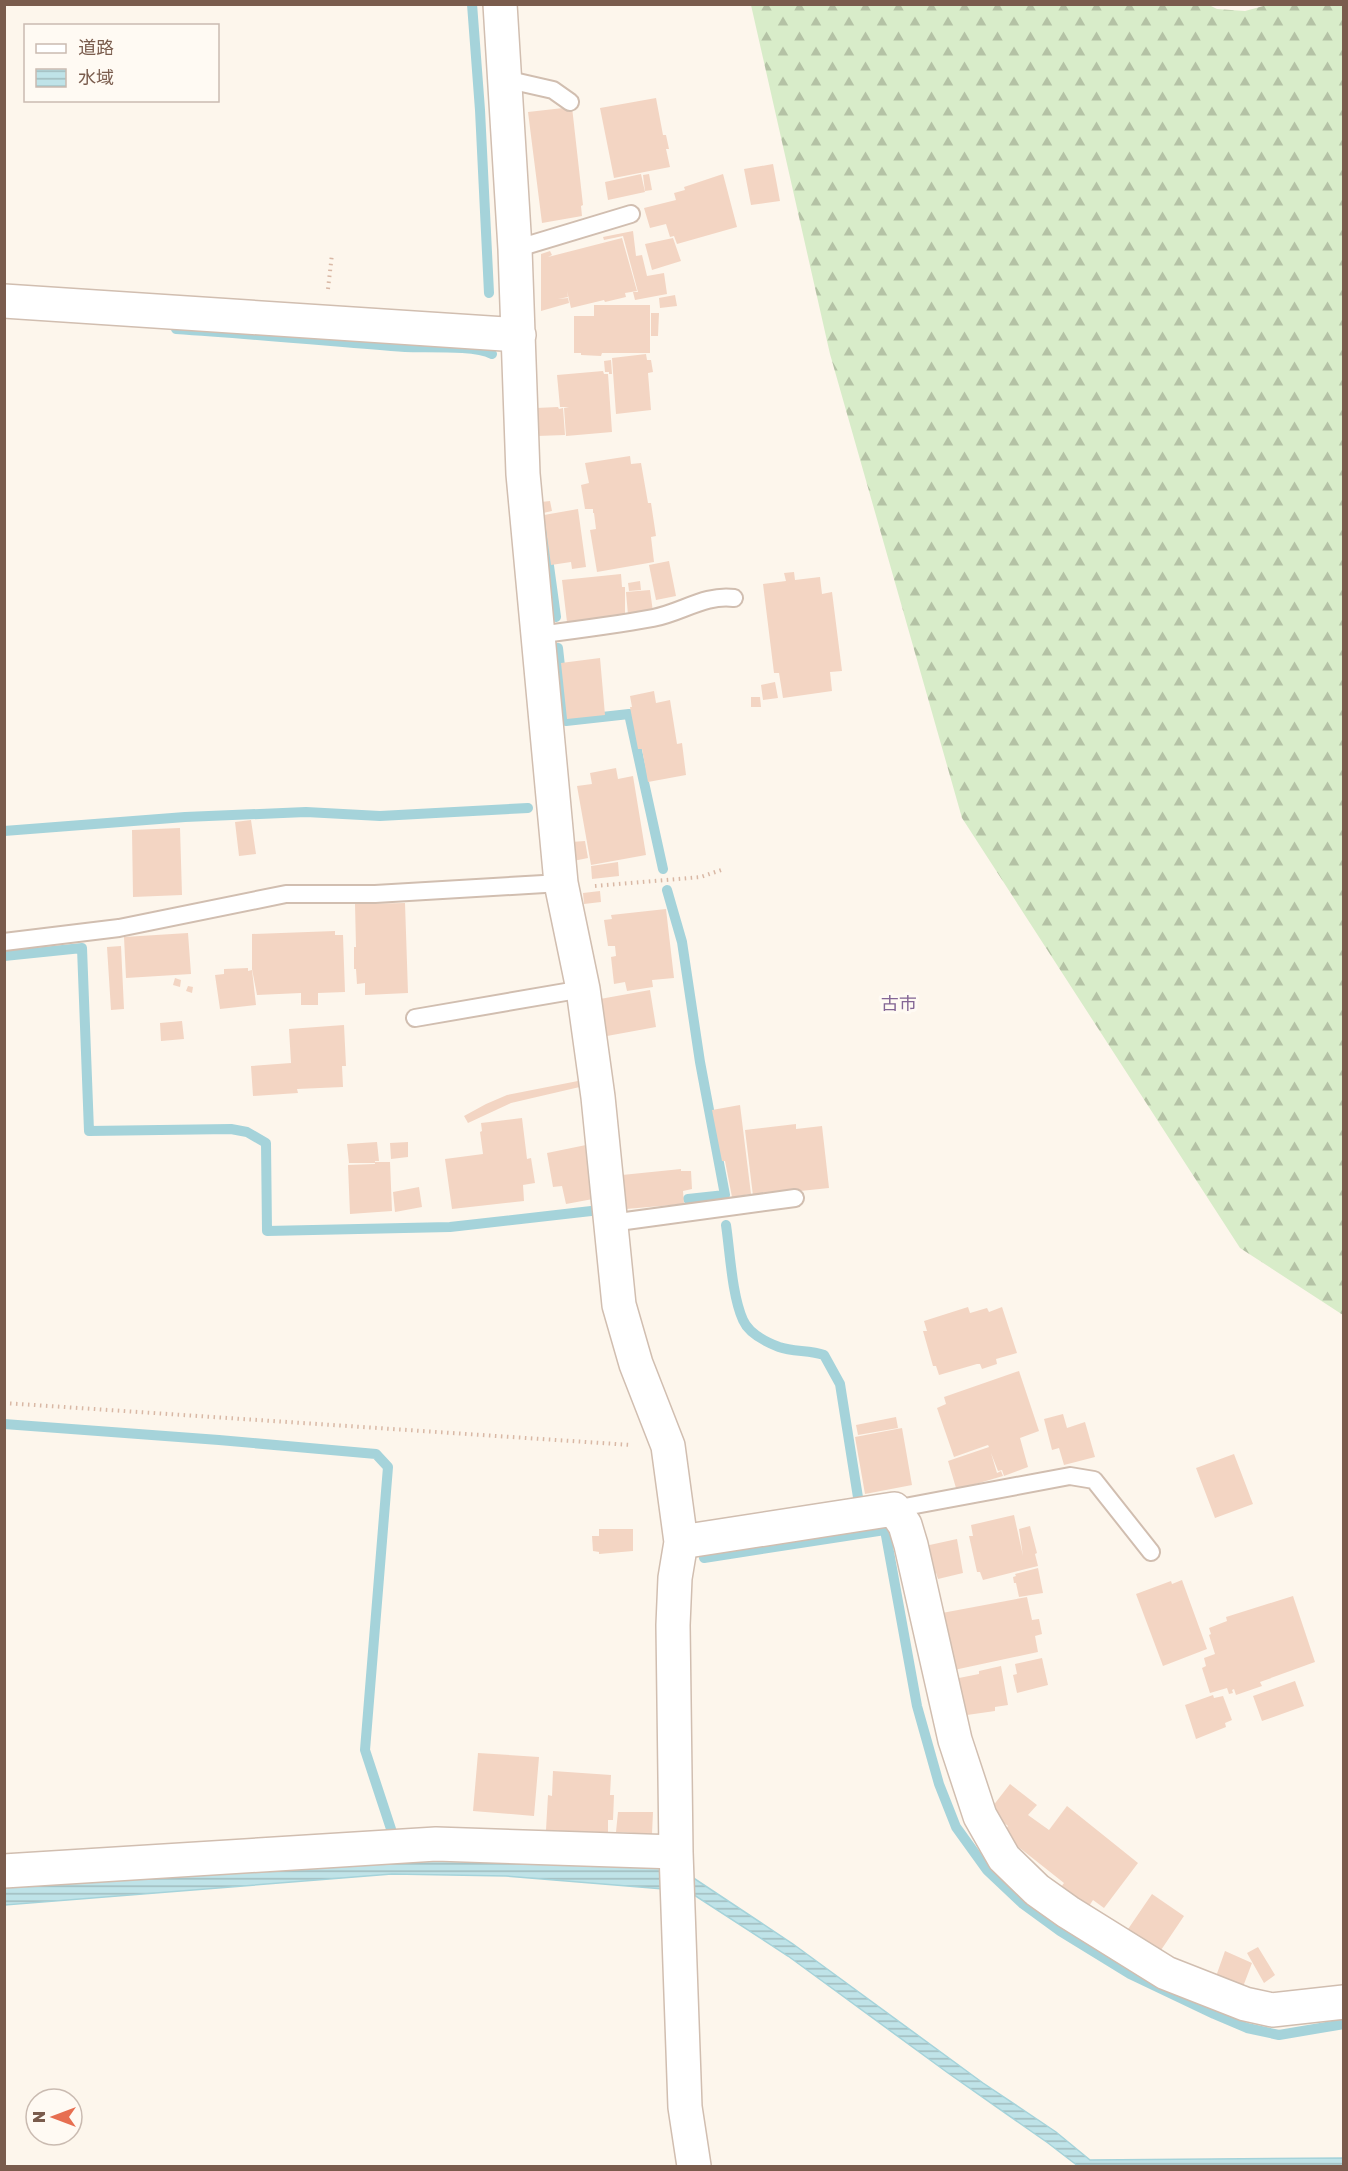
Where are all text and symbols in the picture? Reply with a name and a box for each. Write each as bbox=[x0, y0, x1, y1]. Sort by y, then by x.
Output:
legend bbox=[24, 24, 219, 102]
text: 道路 bbox=[78, 36, 114, 58]
text: 水域 bbox=[78, 66, 114, 88]
district label: 古市 bbox=[881, 992, 917, 1014]
north arrow bbox=[24, 2087, 84, 2147]
text: N bbox=[29, 2111, 49, 2123]

